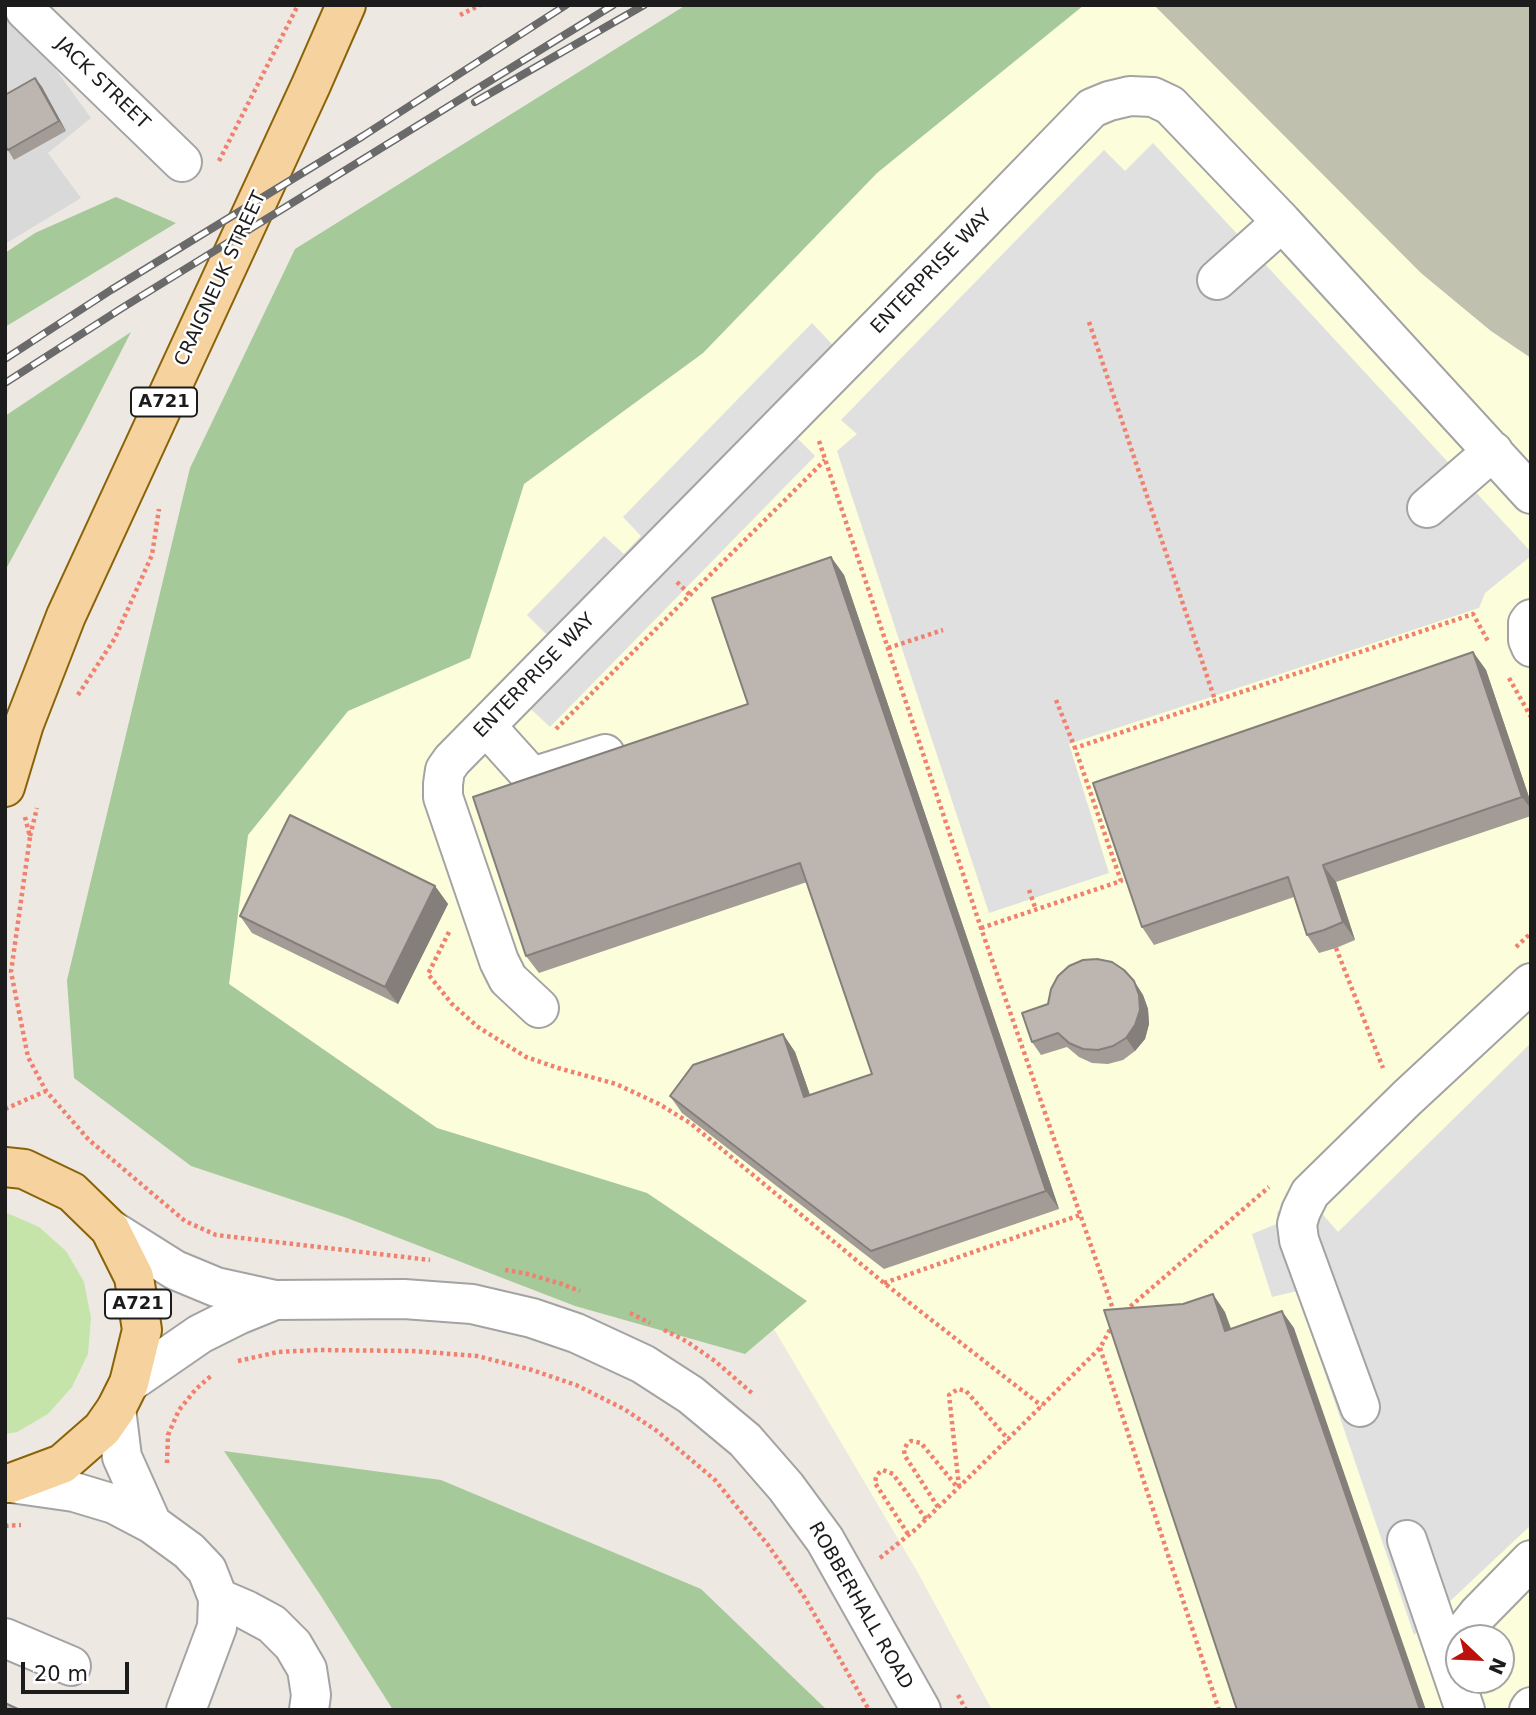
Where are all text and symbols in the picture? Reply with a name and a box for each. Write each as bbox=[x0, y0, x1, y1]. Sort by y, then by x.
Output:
street label: JACK STREET bbox=[50, 33, 154, 135]
street label: CRAIGNEUK STREET bbox=[170, 188, 272, 370]
street label: ENTERPRISE WAY bbox=[867, 205, 997, 339]
road number: A721 bbox=[131, 388, 197, 416]
street label: ENTERPRISE WAY bbox=[470, 609, 600, 743]
road number: A721 bbox=[105, 1289, 171, 1318]
street label: ROBBERHALL ROAD bbox=[803, 1518, 917, 1694]
north arrow bbox=[1445, 1624, 1515, 1694]
scale bar bbox=[24, 1648, 133, 1692]
text: N bbox=[1484, 1655, 1511, 1678]
text: 20 m bbox=[34, 1662, 88, 1686]

